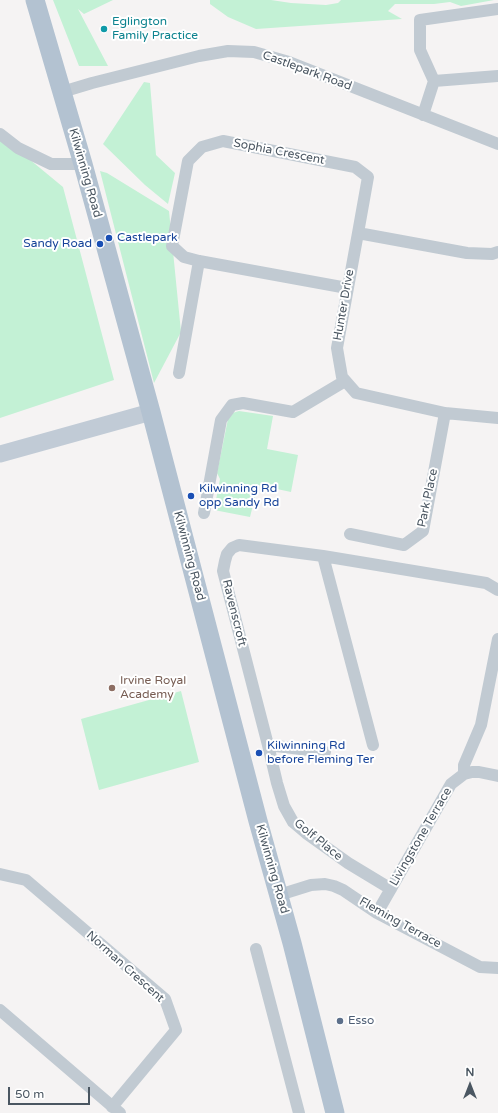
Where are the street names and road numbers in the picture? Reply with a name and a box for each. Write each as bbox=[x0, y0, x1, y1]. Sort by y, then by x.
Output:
street label: Castlepark Road bbox=[260, 48, 354, 94]
street label: Kilwinning Road bbox=[65, 127, 105, 219]
street label: Sophia Crescent bbox=[232, 136, 326, 168]
street label: Hunter Drive bbox=[331, 268, 357, 342]
street label: Park Place bbox=[415, 467, 441, 529]
street label: Kilwinning Road bbox=[170, 510, 208, 602]
street label: Ravenscroft bbox=[219, 578, 249, 648]
street label: Livingstone Terrace bbox=[387, 785, 455, 889]
street label: Golf Place bbox=[291, 816, 345, 864]
street label: Kilwinning Road bbox=[252, 823, 292, 915]
street label: Fleming Terrace bbox=[357, 895, 443, 951]
street label: Norman Crescent bbox=[83, 928, 167, 1006]

